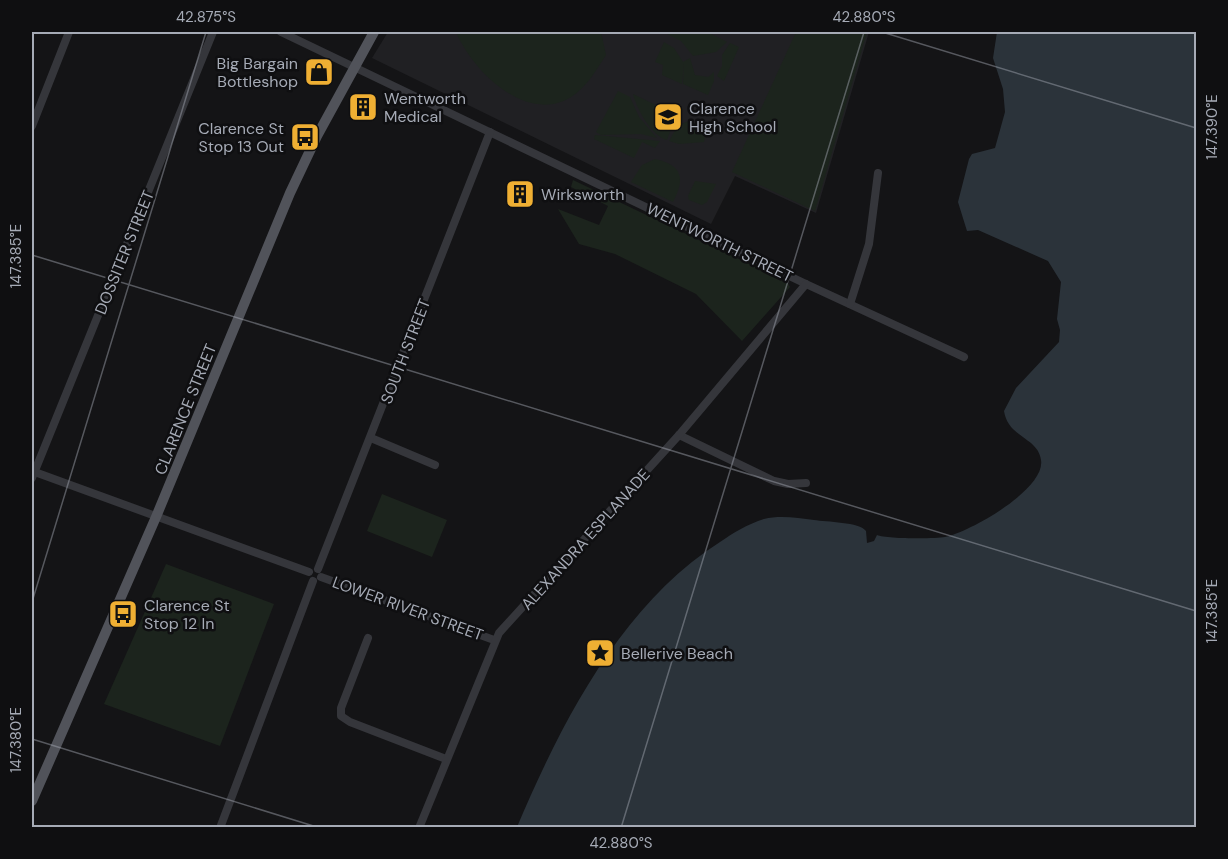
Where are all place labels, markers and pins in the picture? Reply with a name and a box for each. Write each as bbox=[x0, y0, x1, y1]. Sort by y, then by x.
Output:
place label: Big Bargain Bottleshop bbox=[217, 53, 298, 92]
shop icon: Big Bargain Bottleshop bbox=[303, 56, 335, 88]
place label: Wentworth Medical bbox=[384, 88, 466, 127]
building icon: Wentworth Medical bbox=[347, 91, 379, 123]
place label: Clarence High School bbox=[689, 98, 776, 137]
school or university icon: Clarence High School bbox=[652, 101, 684, 133]
place label: Clarence St Stop 13 Out bbox=[198, 118, 284, 157]
bus stop icon: Clarence St Stop 13 Out bbox=[289, 121, 321, 153]
building icon: Wirksworth bbox=[504, 178, 536, 210]
place label: Wirksworth bbox=[541, 184, 624, 205]
place label: Clarence St Stop 12 In bbox=[144, 595, 230, 634]
bus stop icon: Clarence St Stop 12 In bbox=[107, 598, 139, 630]
place icon: Bellerive Beach bbox=[584, 637, 616, 669]
place label: Bellerive Beach bbox=[621, 643, 733, 664]

